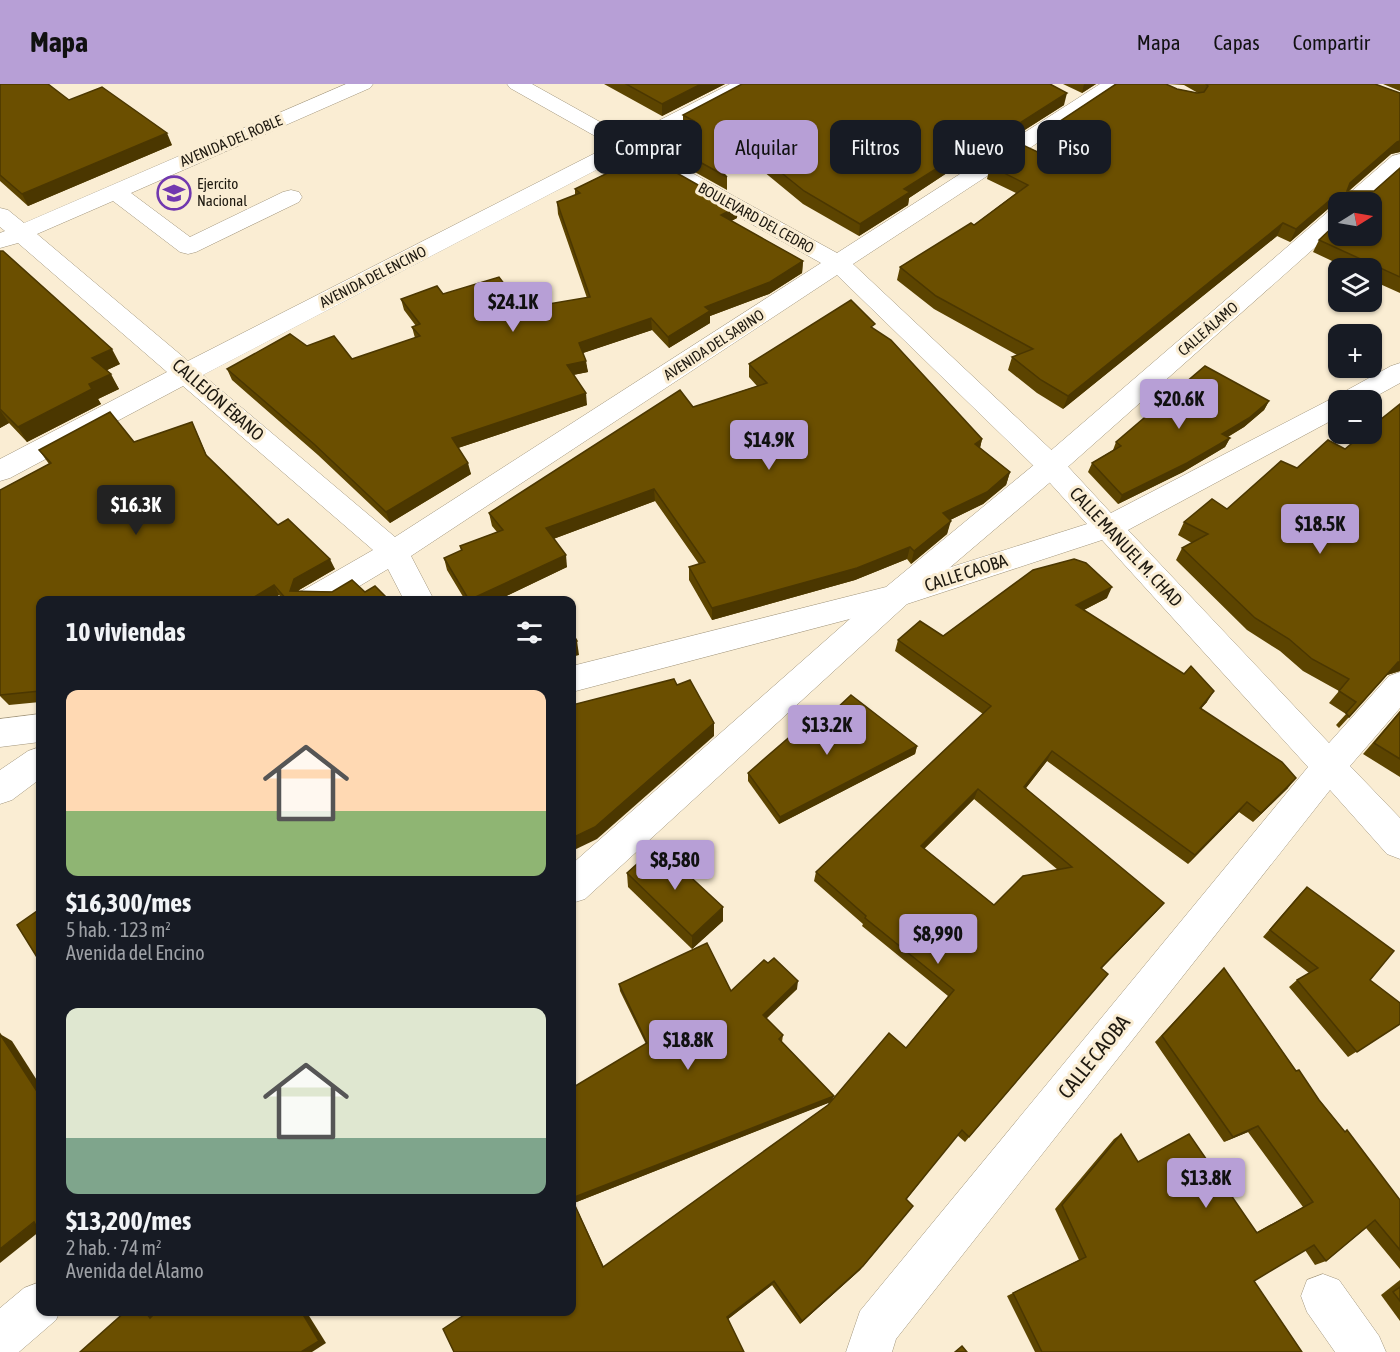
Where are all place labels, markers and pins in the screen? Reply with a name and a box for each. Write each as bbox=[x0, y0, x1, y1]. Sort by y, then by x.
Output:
school or university icon: Ejercito Nacional bbox=[156, 175, 192, 211]
place label: Ejercito Nacional bbox=[197, 175, 247, 209]
pin: $24.1K bbox=[464, 282, 562, 333]
pin: $20.6K bbox=[1130, 379, 1228, 430]
pin: $14.9K bbox=[720, 420, 818, 471]
pin: $16.3K bbox=[87, 485, 185, 536]
pin: $18.5K bbox=[1271, 504, 1369, 555]
pin: $13.2K bbox=[778, 705, 876, 756]
pin: $8,580 bbox=[626, 840, 724, 891]
pin: $8,990 bbox=[889, 914, 987, 965]
pin: $18.8K bbox=[639, 1020, 737, 1071]
pin: $13.8K bbox=[1157, 1158, 1255, 1209]

